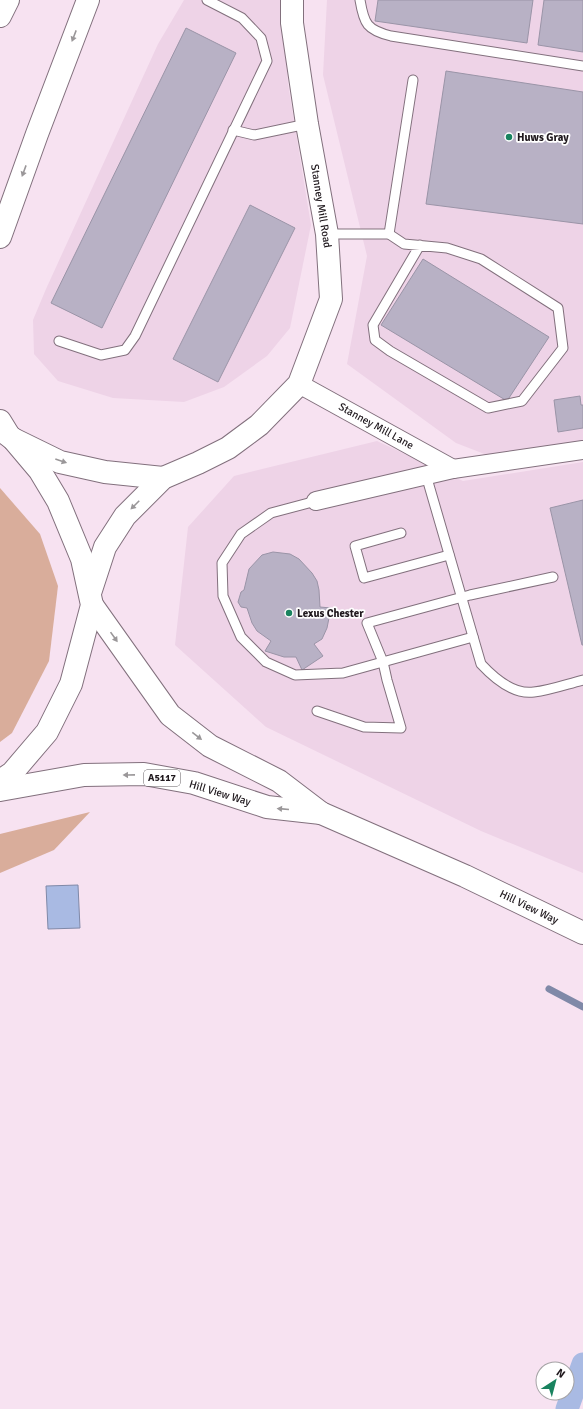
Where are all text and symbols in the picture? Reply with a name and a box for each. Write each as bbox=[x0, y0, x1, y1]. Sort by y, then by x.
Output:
one-way arrow bbox=[71, 31, 77, 43]
place label: Huws Gray bbox=[517, 131, 569, 144]
marker: Huws Gray bbox=[504, 132, 514, 142]
street label: Stanney Mill Road bbox=[308, 163, 334, 249]
one-way arrow bbox=[20, 166, 26, 178]
street label: Stanney Mill Lane bbox=[336, 400, 416, 452]
one-way arrow bbox=[55, 458, 67, 464]
one-way arrow bbox=[130, 500, 140, 510]
place label: Lexus Chester bbox=[297, 607, 364, 620]
marker: Lexus Chester bbox=[284, 608, 294, 618]
one-way arrow bbox=[110, 632, 118, 643]
one-way arrow bbox=[191, 732, 202, 741]
road number: A5117 bbox=[144, 770, 180, 786]
one-way arrow bbox=[123, 771, 135, 778]
street label: Hill View Way bbox=[188, 777, 253, 809]
one-way arrow bbox=[277, 806, 289, 812]
street label: Hill View Way bbox=[498, 887, 561, 927]
north arrow bbox=[535, 1361, 575, 1401]
text: N bbox=[554, 1366, 568, 1381]

